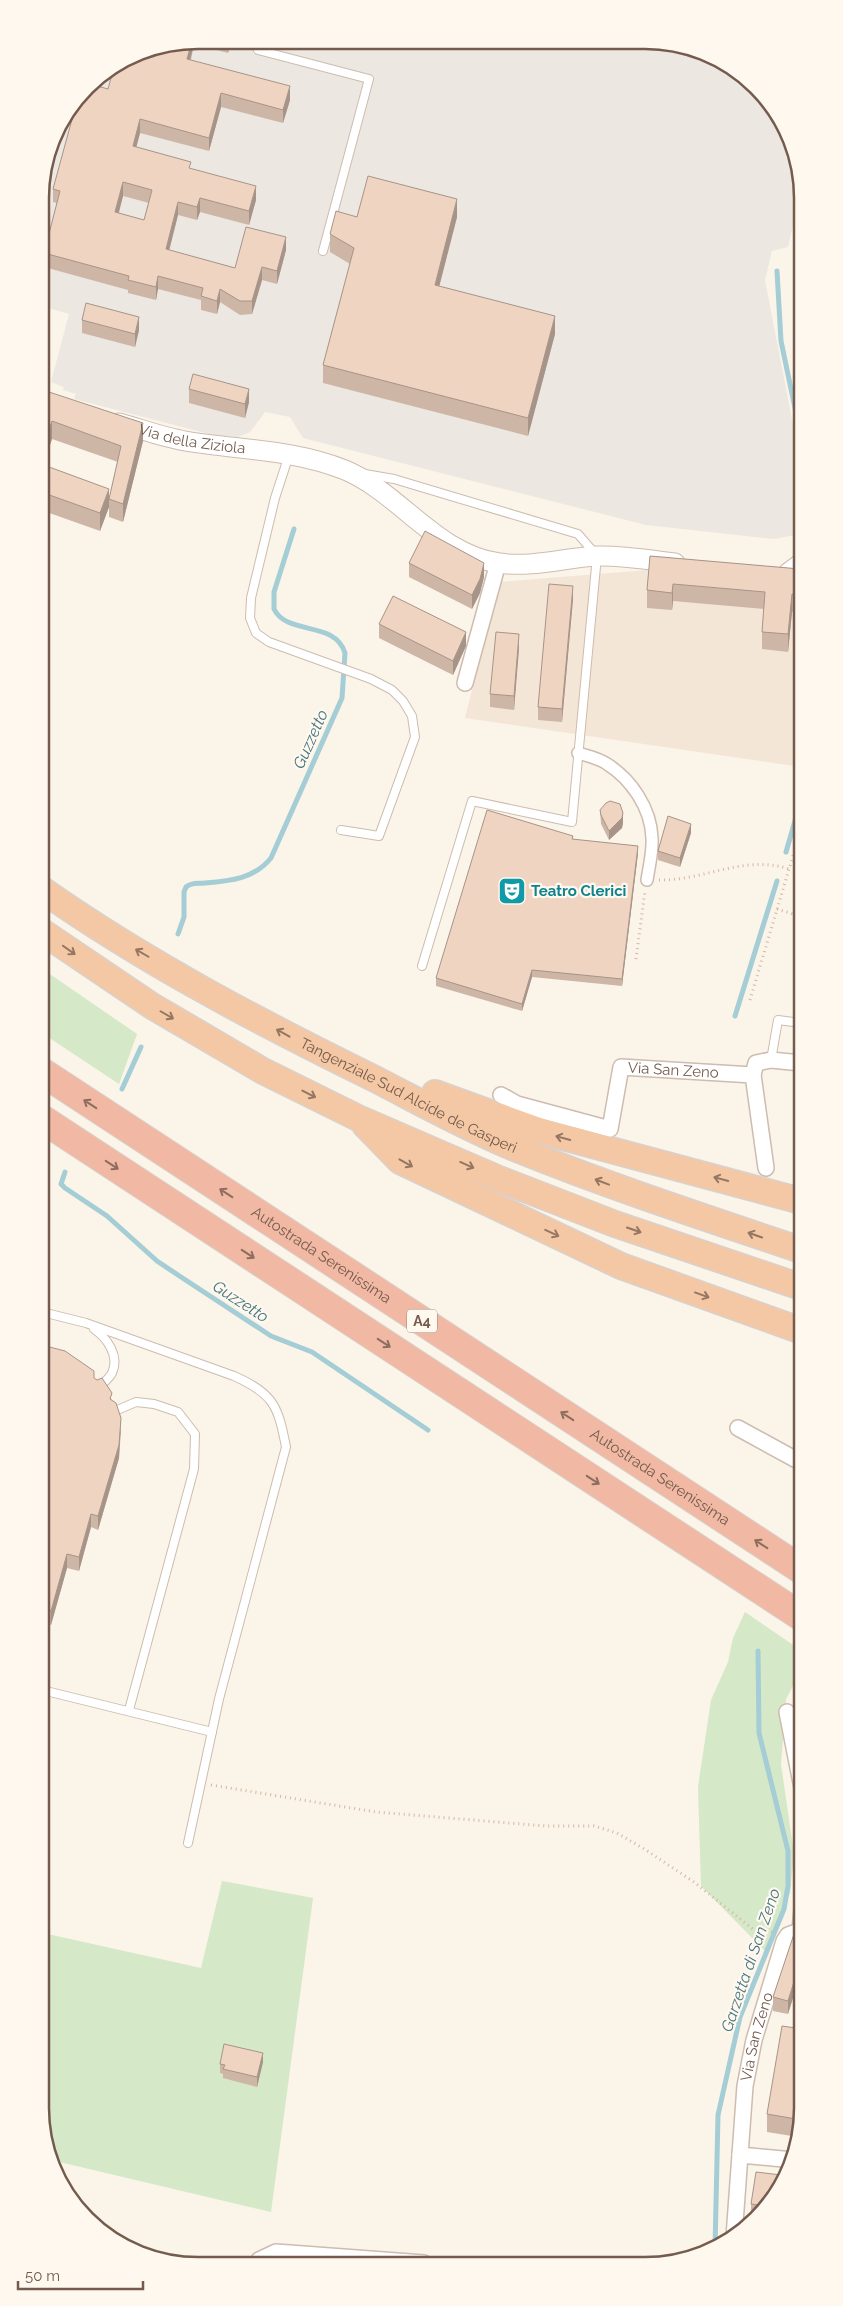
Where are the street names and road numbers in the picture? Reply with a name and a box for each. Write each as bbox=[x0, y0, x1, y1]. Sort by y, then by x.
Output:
street label: Via della Ziziola bbox=[136, 420, 246, 458]
street label: Tangenziale Sud Alcide de Gasperi bbox=[297, 1034, 520, 1157]
street label: Via San Zeno bbox=[627, 1058, 719, 1082]
street label: Autostrada Serenissima bbox=[248, 1203, 395, 1307]
road number: A4 bbox=[407, 1310, 437, 1332]
street label: Autostrada Serenissima bbox=[587, 1425, 733, 1529]
street label: Via San Zeno bbox=[737, 1990, 777, 2083]

